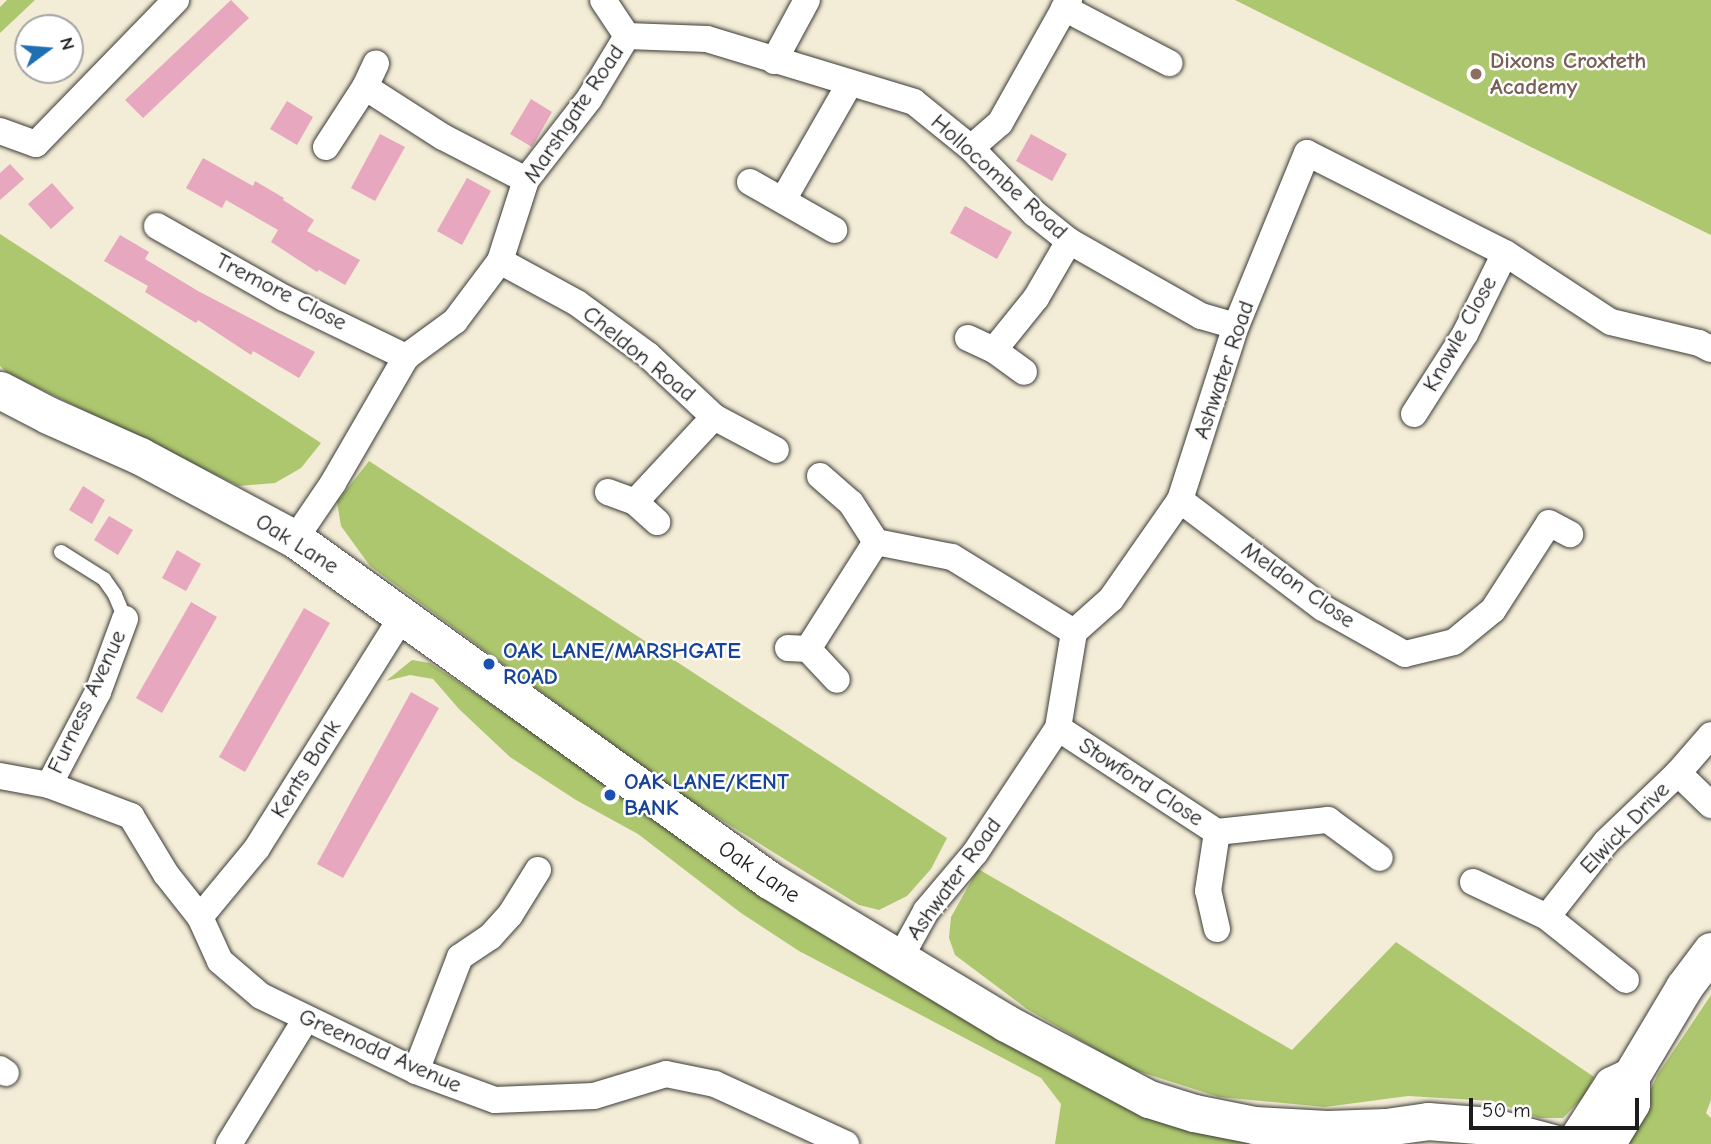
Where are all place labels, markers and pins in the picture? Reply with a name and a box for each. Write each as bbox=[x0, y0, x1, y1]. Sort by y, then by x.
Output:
place label: Dixons Croxteth Academy bbox=[1490, 47, 1646, 101]
marker: Dixons Croxteth Academy bbox=[1468, 66, 1484, 82]
place label: OAK LANE/MARSHGATE ROAD bbox=[503, 637, 741, 691]
marker: OAK LANE/MARSHGATE ROAD bbox=[481, 656, 497, 672]
place label: OAK LANE/KENT BANK bbox=[624, 768, 789, 822]
marker: OAK LANE/KENT BANK bbox=[602, 787, 618, 803]

